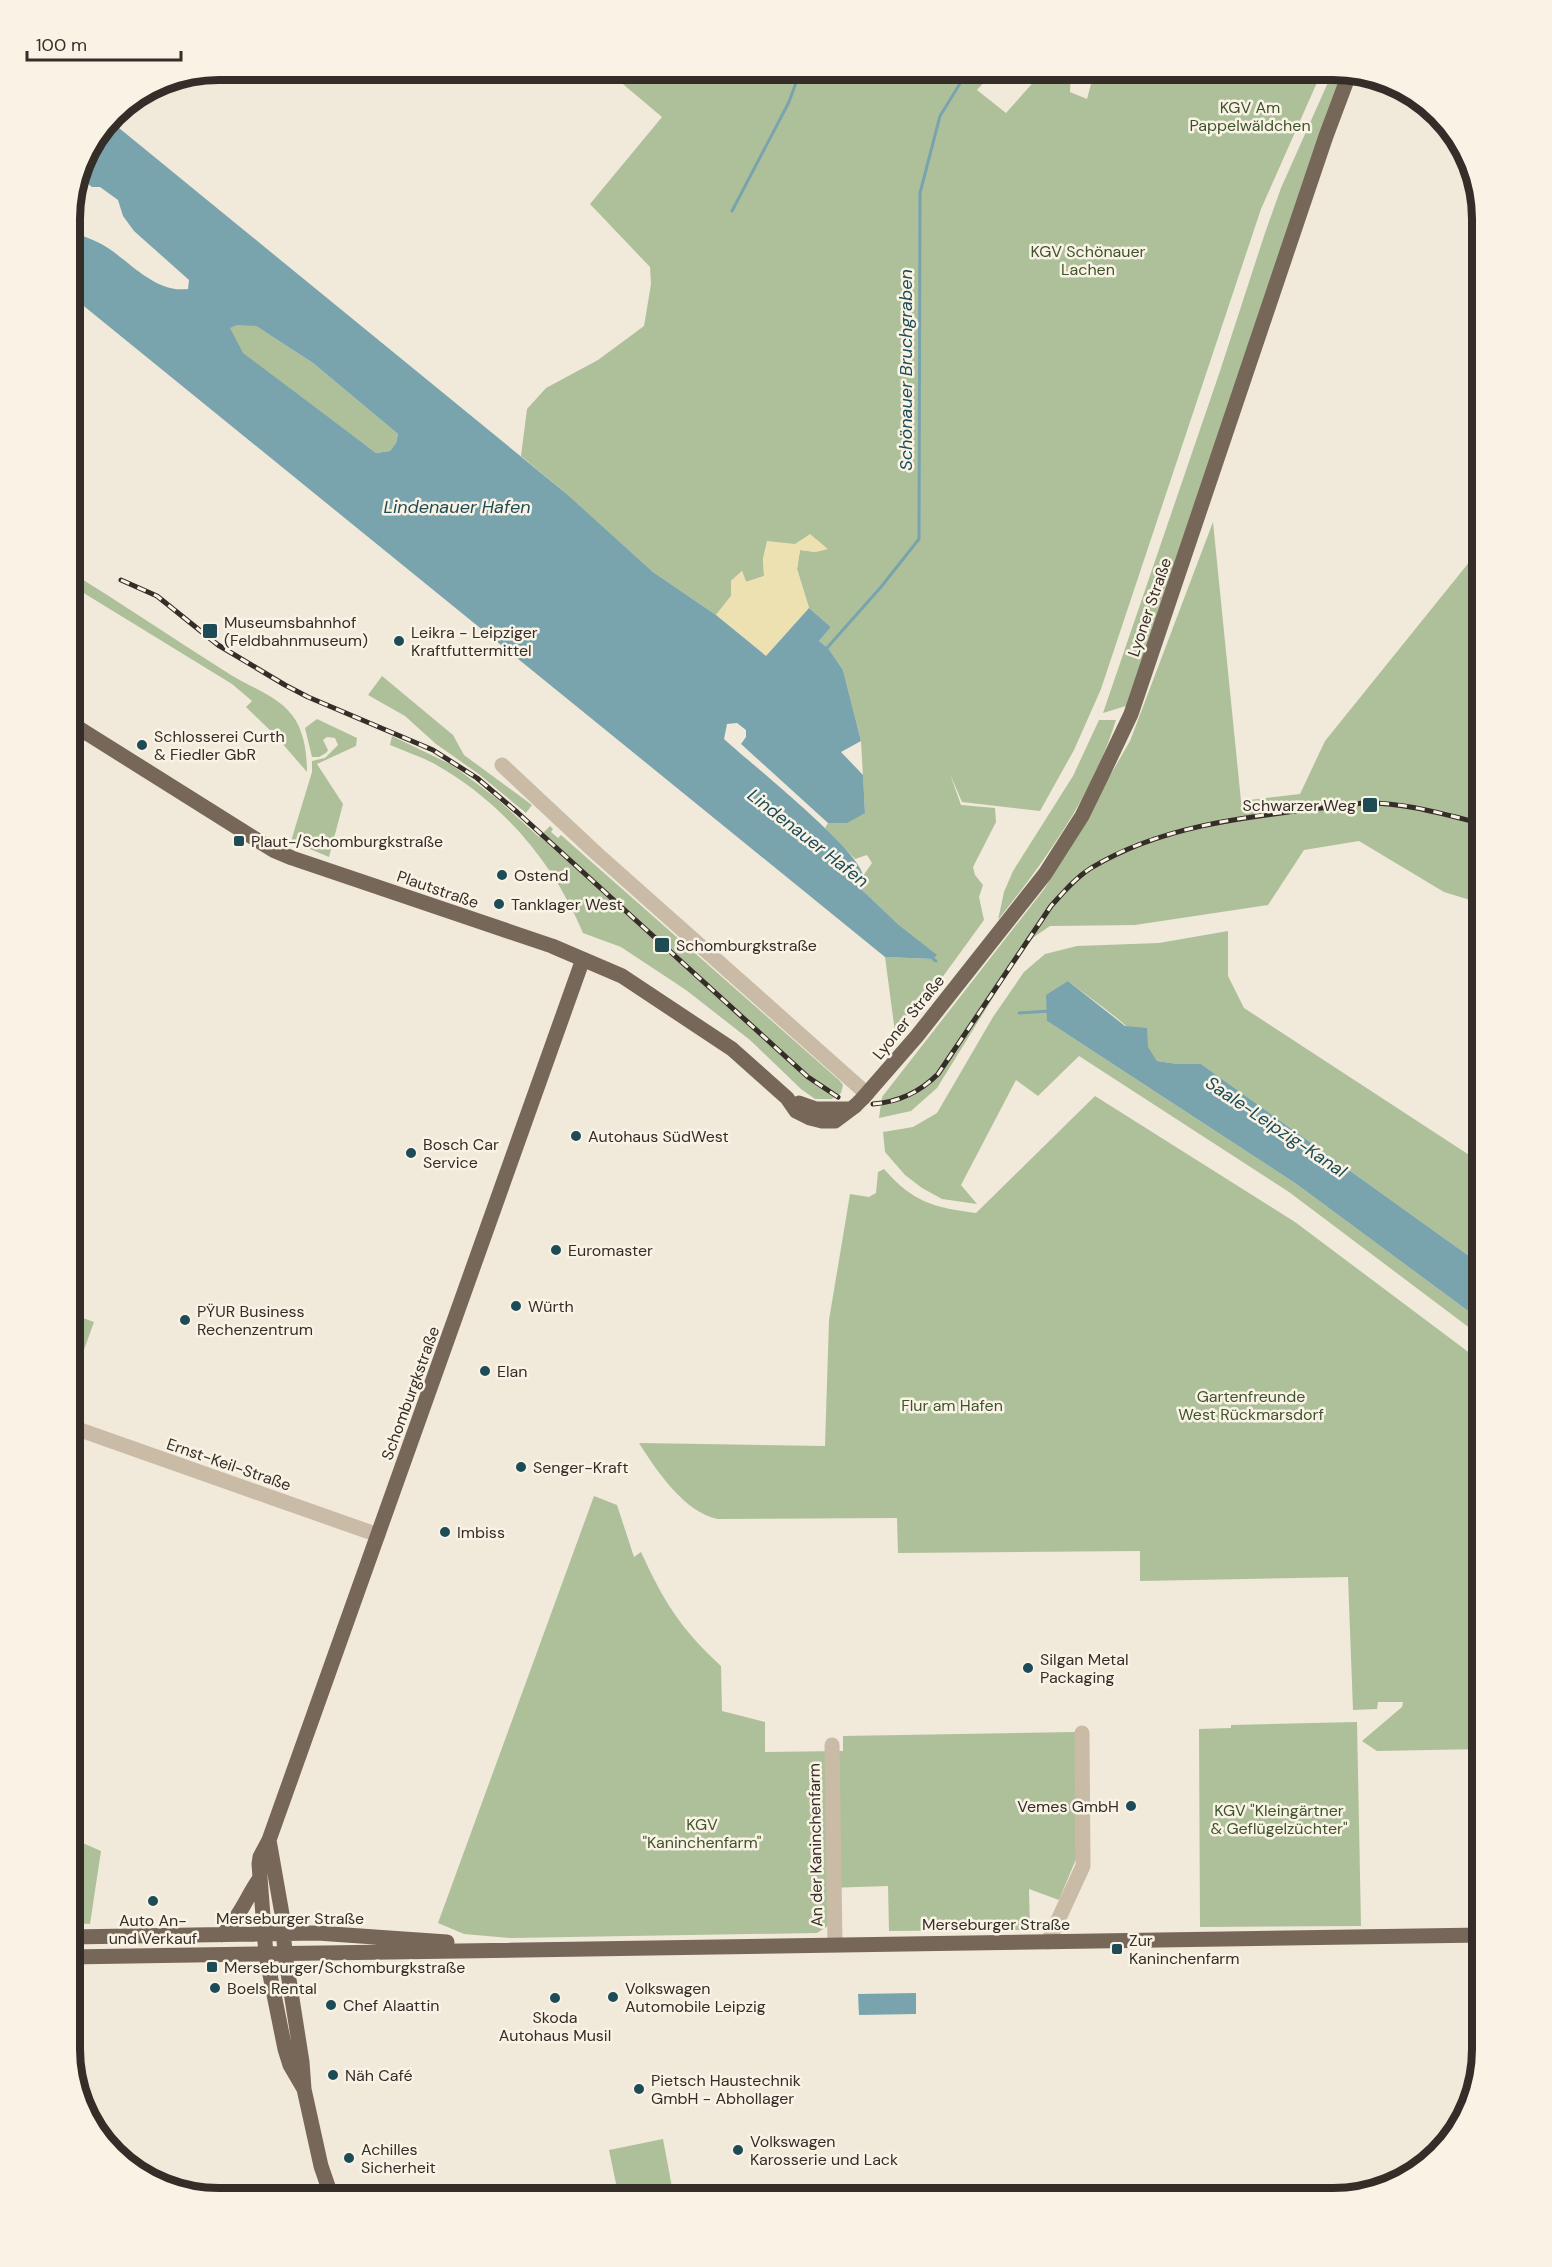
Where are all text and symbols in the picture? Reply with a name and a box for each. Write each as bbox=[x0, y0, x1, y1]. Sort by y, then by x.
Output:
scale bar bbox=[27, 24, 182, 62]
text: 100 m bbox=[36, 33, 87, 57]
park label: KGV Am Pappelwäldchen bbox=[1189, 97, 1311, 136]
park label: KGV Schönauer Lachen bbox=[1031, 241, 1146, 280]
water label: Schönauer Bruchgraben bbox=[894, 269, 918, 471]
water label: Lindenauer Hafen bbox=[383, 495, 531, 519]
street label: Lyoner Straße bbox=[1123, 555, 1176, 659]
place label: Museumsbahnhof (Feldbahnmuseum) bbox=[224, 612, 368, 651]
marker: Museumsbahnhof (Feldbahnmuseum) bbox=[201, 622, 219, 640]
place label: Leikra - Leipziger Kraftfuttermittel bbox=[411, 622, 538, 661]
marker: Leikra - Leipziger Kraftfuttermittel bbox=[392, 634, 406, 648]
place label: Schlosserei Curth & Fiedler GbR bbox=[154, 726, 285, 765]
marker: Schlosserei Curth & Fiedler GbR bbox=[135, 738, 149, 752]
water label: Lindenauer Hafen bbox=[743, 783, 873, 893]
place label: Schwarzer Weg bbox=[1243, 795, 1356, 816]
marker: Schwarzer Weg bbox=[1361, 796, 1379, 814]
place label: Plaut-/Schomburgkstraße bbox=[251, 831, 443, 852]
marker: Plaut-/Schomburgkstraße bbox=[232, 834, 246, 848]
place label: Ostend bbox=[514, 865, 568, 886]
street label: Plautstraße bbox=[394, 866, 481, 913]
marker: Ostend bbox=[495, 868, 509, 882]
place label: Tanklager West bbox=[511, 894, 623, 915]
marker: Tanklager West bbox=[492, 897, 506, 911]
place label: Schomburgkstraße bbox=[676, 935, 817, 956]
marker: Schomburgkstraße bbox=[653, 936, 671, 954]
street label: Lyoner Straße bbox=[868, 971, 949, 1064]
water label: Saale-Leipzig-Kanal bbox=[1201, 1071, 1352, 1184]
place label: Autohaus SüdWest bbox=[588, 1126, 729, 1147]
marker: Autohaus SüdWest bbox=[569, 1129, 583, 1143]
place label: Bosch Car Service bbox=[423, 1134, 499, 1173]
marker: Bosch Car Service bbox=[404, 1146, 418, 1160]
place label: Euromaster bbox=[568, 1240, 653, 1261]
marker: Euromaster bbox=[549, 1243, 563, 1257]
place label: Würth bbox=[528, 1296, 574, 1317]
marker: Würth bbox=[509, 1299, 523, 1313]
place label: PŸUR Business Rechenzentrum bbox=[197, 1301, 313, 1340]
marker: PŸUR Business Rechenzentrum bbox=[178, 1313, 192, 1327]
street label: Schomburgkstraße bbox=[377, 1323, 444, 1463]
place label: Elan bbox=[497, 1361, 528, 1382]
marker: Elan bbox=[478, 1364, 492, 1378]
park label: Gartenfreunde West Rückmarsdorf bbox=[1178, 1386, 1324, 1425]
park label: Flur am Hafen bbox=[901, 1395, 1003, 1416]
street label: Ernst-Keil-Straße bbox=[164, 1433, 294, 1496]
place label: Senger-Kraft bbox=[533, 1457, 629, 1478]
marker: Senger-Kraft bbox=[514, 1460, 528, 1474]
place label: Imbiss bbox=[457, 1522, 505, 1543]
marker: Imbiss bbox=[438, 1525, 452, 1539]
place label: Silgan Metal Packaging bbox=[1040, 1649, 1129, 1688]
marker: Silgan Metal Packaging bbox=[1021, 1661, 1035, 1675]
street label: An der Kaninchenfarm bbox=[804, 1763, 827, 1927]
place label: Vemes GmbH bbox=[1017, 1796, 1119, 1817]
marker: Vemes GmbH bbox=[1124, 1799, 1138, 1813]
park label: KGV "Kleingärtner & Geflügelzüchter" bbox=[1210, 1800, 1348, 1839]
park label: KGV "Kaninchenfarm" bbox=[642, 1814, 762, 1853]
marker: Auto An- und Verkauf bbox=[146, 1894, 160, 1908]
street label: Merseburger Straße bbox=[216, 1908, 364, 1929]
place label: Auto An- und Verkauf bbox=[109, 1910, 197, 1949]
street label: Merseburger Straße bbox=[922, 1914, 1070, 1935]
place label: Zur Kaninchenfarm bbox=[1129, 1930, 1240, 1969]
marker: Zur Kaninchenfarm bbox=[1110, 1942, 1124, 1956]
place label: Merseburger/Schomburgkstraße bbox=[224, 1957, 465, 1978]
marker: Merseburger/Schomburgkstraße bbox=[205, 1960, 219, 1974]
place label: Boels Rental bbox=[227, 1978, 317, 1999]
place label: Volkswagen Automobile Leipzig bbox=[625, 1978, 766, 2017]
marker: Boels Rental bbox=[208, 1981, 222, 1995]
marker: Volkswagen Automobile Leipzig bbox=[606, 1990, 620, 2004]
marker: Skoda Autohaus Musil bbox=[548, 1991, 562, 2005]
place label: Chef Alaattin bbox=[343, 1995, 439, 2016]
marker: Chef Alaattin bbox=[324, 1998, 338, 2012]
place label: Skoda Autohaus Musil bbox=[499, 2007, 611, 2046]
place label: Näh Café bbox=[345, 2065, 413, 2086]
marker: Näh Café bbox=[326, 2068, 340, 2082]
place label: Pietsch Haustechnik GmbH - Abhollager bbox=[651, 2070, 801, 2109]
marker: Pietsch Haustechnik GmbH - Abhollager bbox=[632, 2082, 646, 2096]
place label: Volkswagen Karosserie und Lack bbox=[750, 2131, 898, 2170]
place label: Achilles Sicherheit bbox=[361, 2139, 436, 2178]
marker: Volkswagen Karosserie und Lack bbox=[731, 2143, 745, 2157]
marker: Achilles Sicherheit bbox=[342, 2151, 356, 2165]

